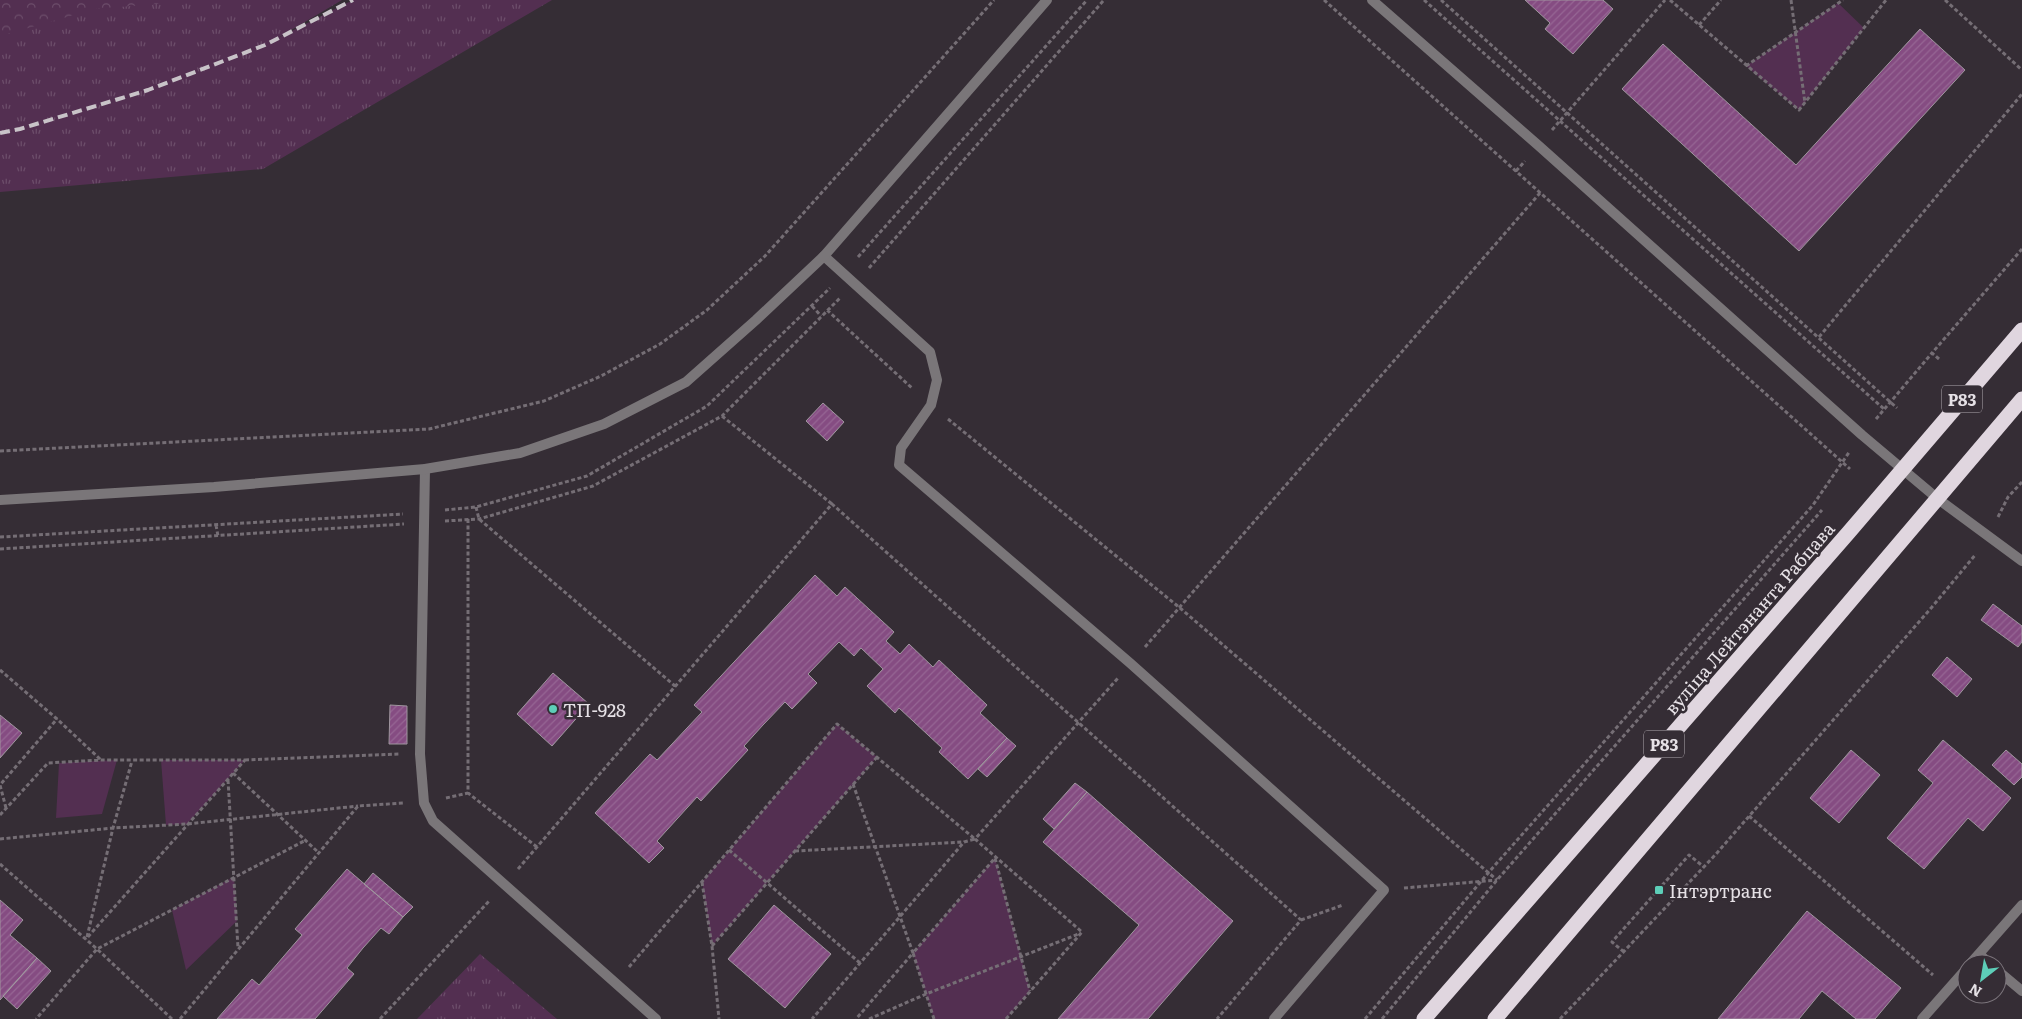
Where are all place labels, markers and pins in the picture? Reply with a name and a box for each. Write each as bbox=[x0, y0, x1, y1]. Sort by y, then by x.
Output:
place label: ТП-928 bbox=[563, 696, 626, 723]
marker: ТП-928 bbox=[547, 703, 559, 715]
place label: Інтэртранс bbox=[1669, 877, 1772, 904]
marker: Інтэртранс bbox=[1653, 884, 1665, 896]

